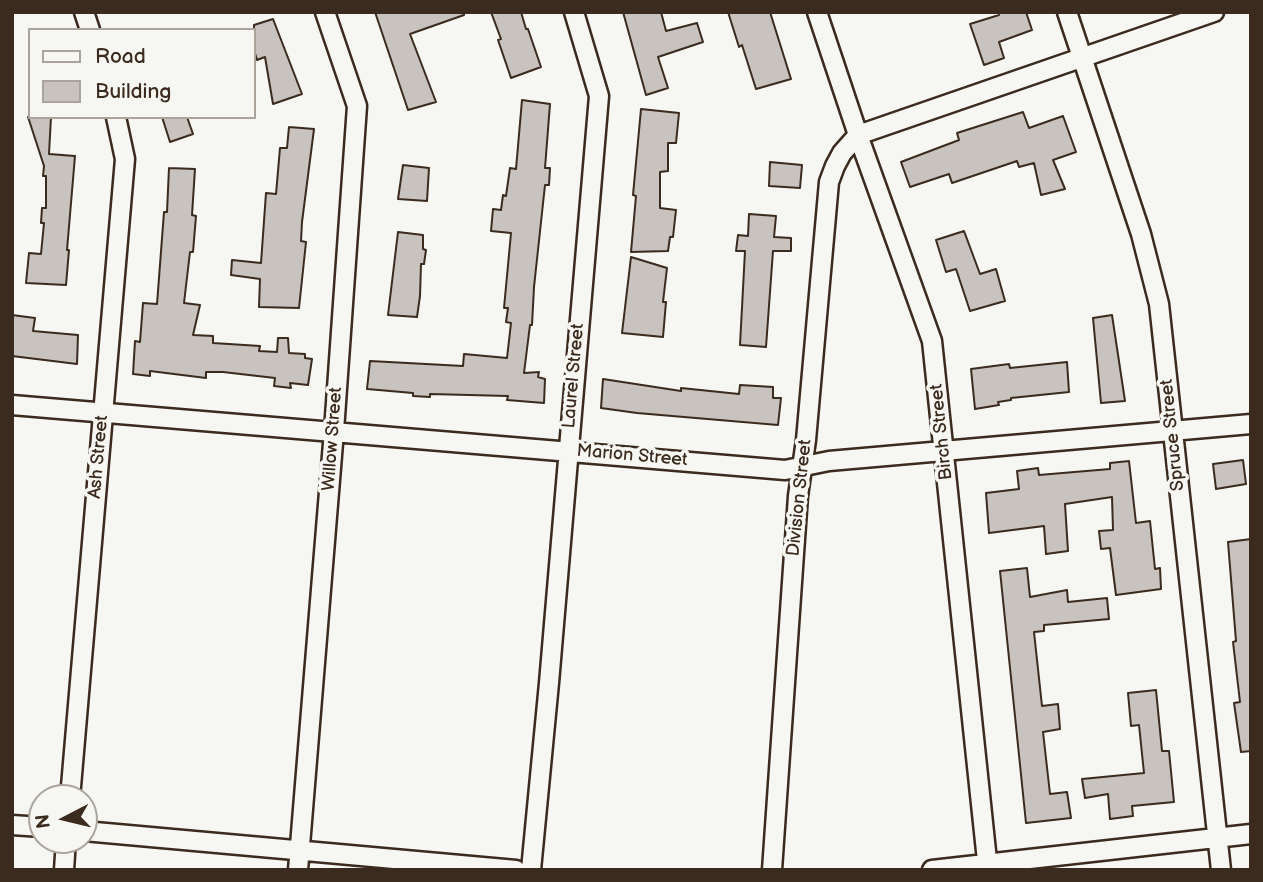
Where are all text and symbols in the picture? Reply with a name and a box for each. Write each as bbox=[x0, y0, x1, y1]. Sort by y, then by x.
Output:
legend bbox=[28, 28, 256, 119]
text: Road bbox=[95, 44, 146, 69]
text: Building bbox=[95, 79, 171, 104]
street label: Laurel Street bbox=[559, 323, 589, 429]
street label: Spruce Street bbox=[1156, 378, 1190, 492]
street label: Birch Street bbox=[926, 383, 958, 481]
street label: Willow Street bbox=[319, 386, 347, 492]
street label: Ash Street bbox=[85, 414, 113, 500]
street label: Division Street bbox=[783, 439, 817, 557]
street label: Marion Street bbox=[576, 440, 688, 472]
north arrow bbox=[28, 784, 98, 854]
text: N bbox=[31, 813, 56, 830]

